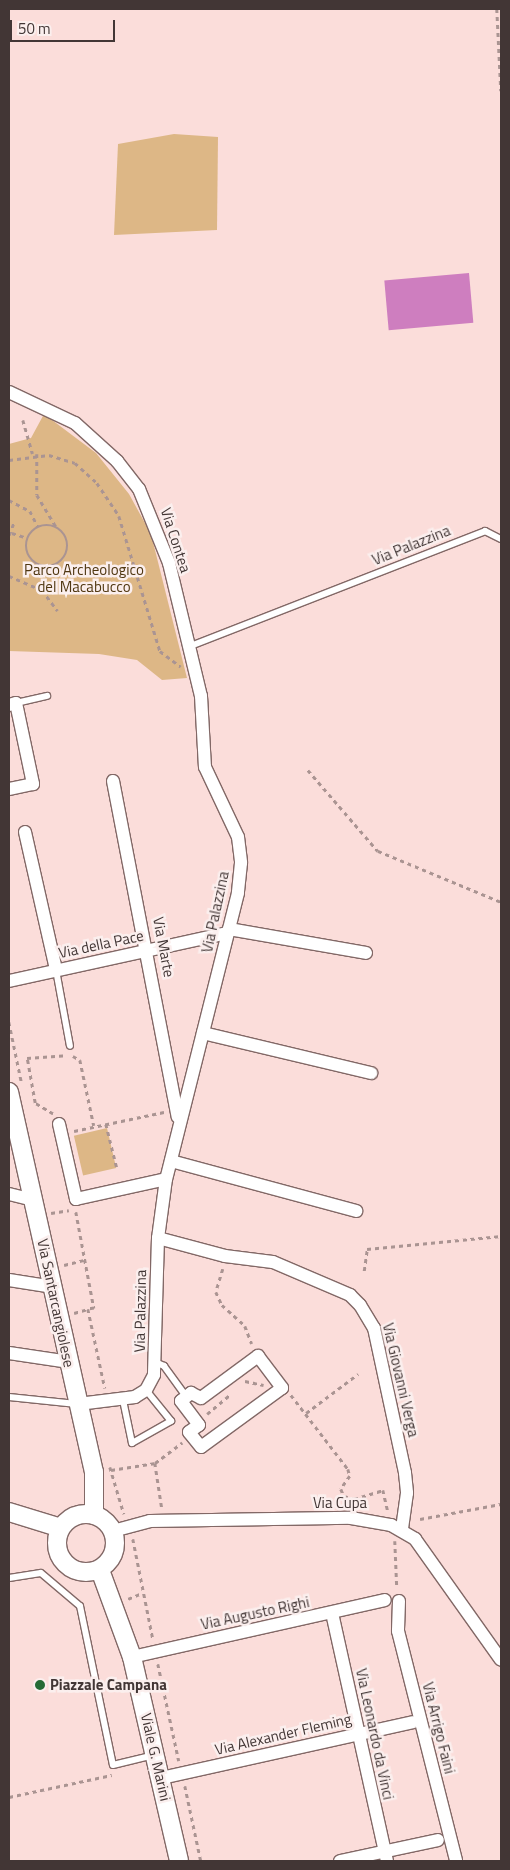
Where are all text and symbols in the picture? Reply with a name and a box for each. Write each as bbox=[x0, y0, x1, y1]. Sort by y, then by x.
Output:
scale bar bbox=[12, 10, 118, 42]
text: 50 m bbox=[18, 17, 51, 40]
street label: Via Contea bbox=[157, 505, 195, 575]
street label: Via Palazzina bbox=[369, 521, 453, 569]
park label: Parco Archeologico del Macabucco bbox=[24, 560, 144, 595]
street label: Via Palazzina bbox=[198, 870, 232, 954]
street label: Via Marte bbox=[149, 915, 179, 979]
street label: Via della Pace bbox=[57, 926, 145, 962]
street label: Via Santarcangiolese bbox=[34, 1237, 78, 1369]
street label: Via Palazzina bbox=[130, 1270, 150, 1352]
street label: Via Giovanni Verga bbox=[379, 1321, 423, 1439]
street label: Via Cupa bbox=[313, 1494, 367, 1512]
street label: Via Augusto Righi bbox=[199, 1593, 311, 1633]
street label: Via Leonardo da Vinci bbox=[352, 1667, 398, 1801]
place label: Piazzale Campana bbox=[50, 1676, 167, 1694]
marker: Piazzale Campana bbox=[34, 1679, 46, 1691]
street label: Via Arrigo Faini bbox=[419, 1680, 459, 1776]
street label: Via Alexander Fleming bbox=[213, 1710, 353, 1758]
street label: Viale G. Marini bbox=[137, 1711, 175, 1803]

